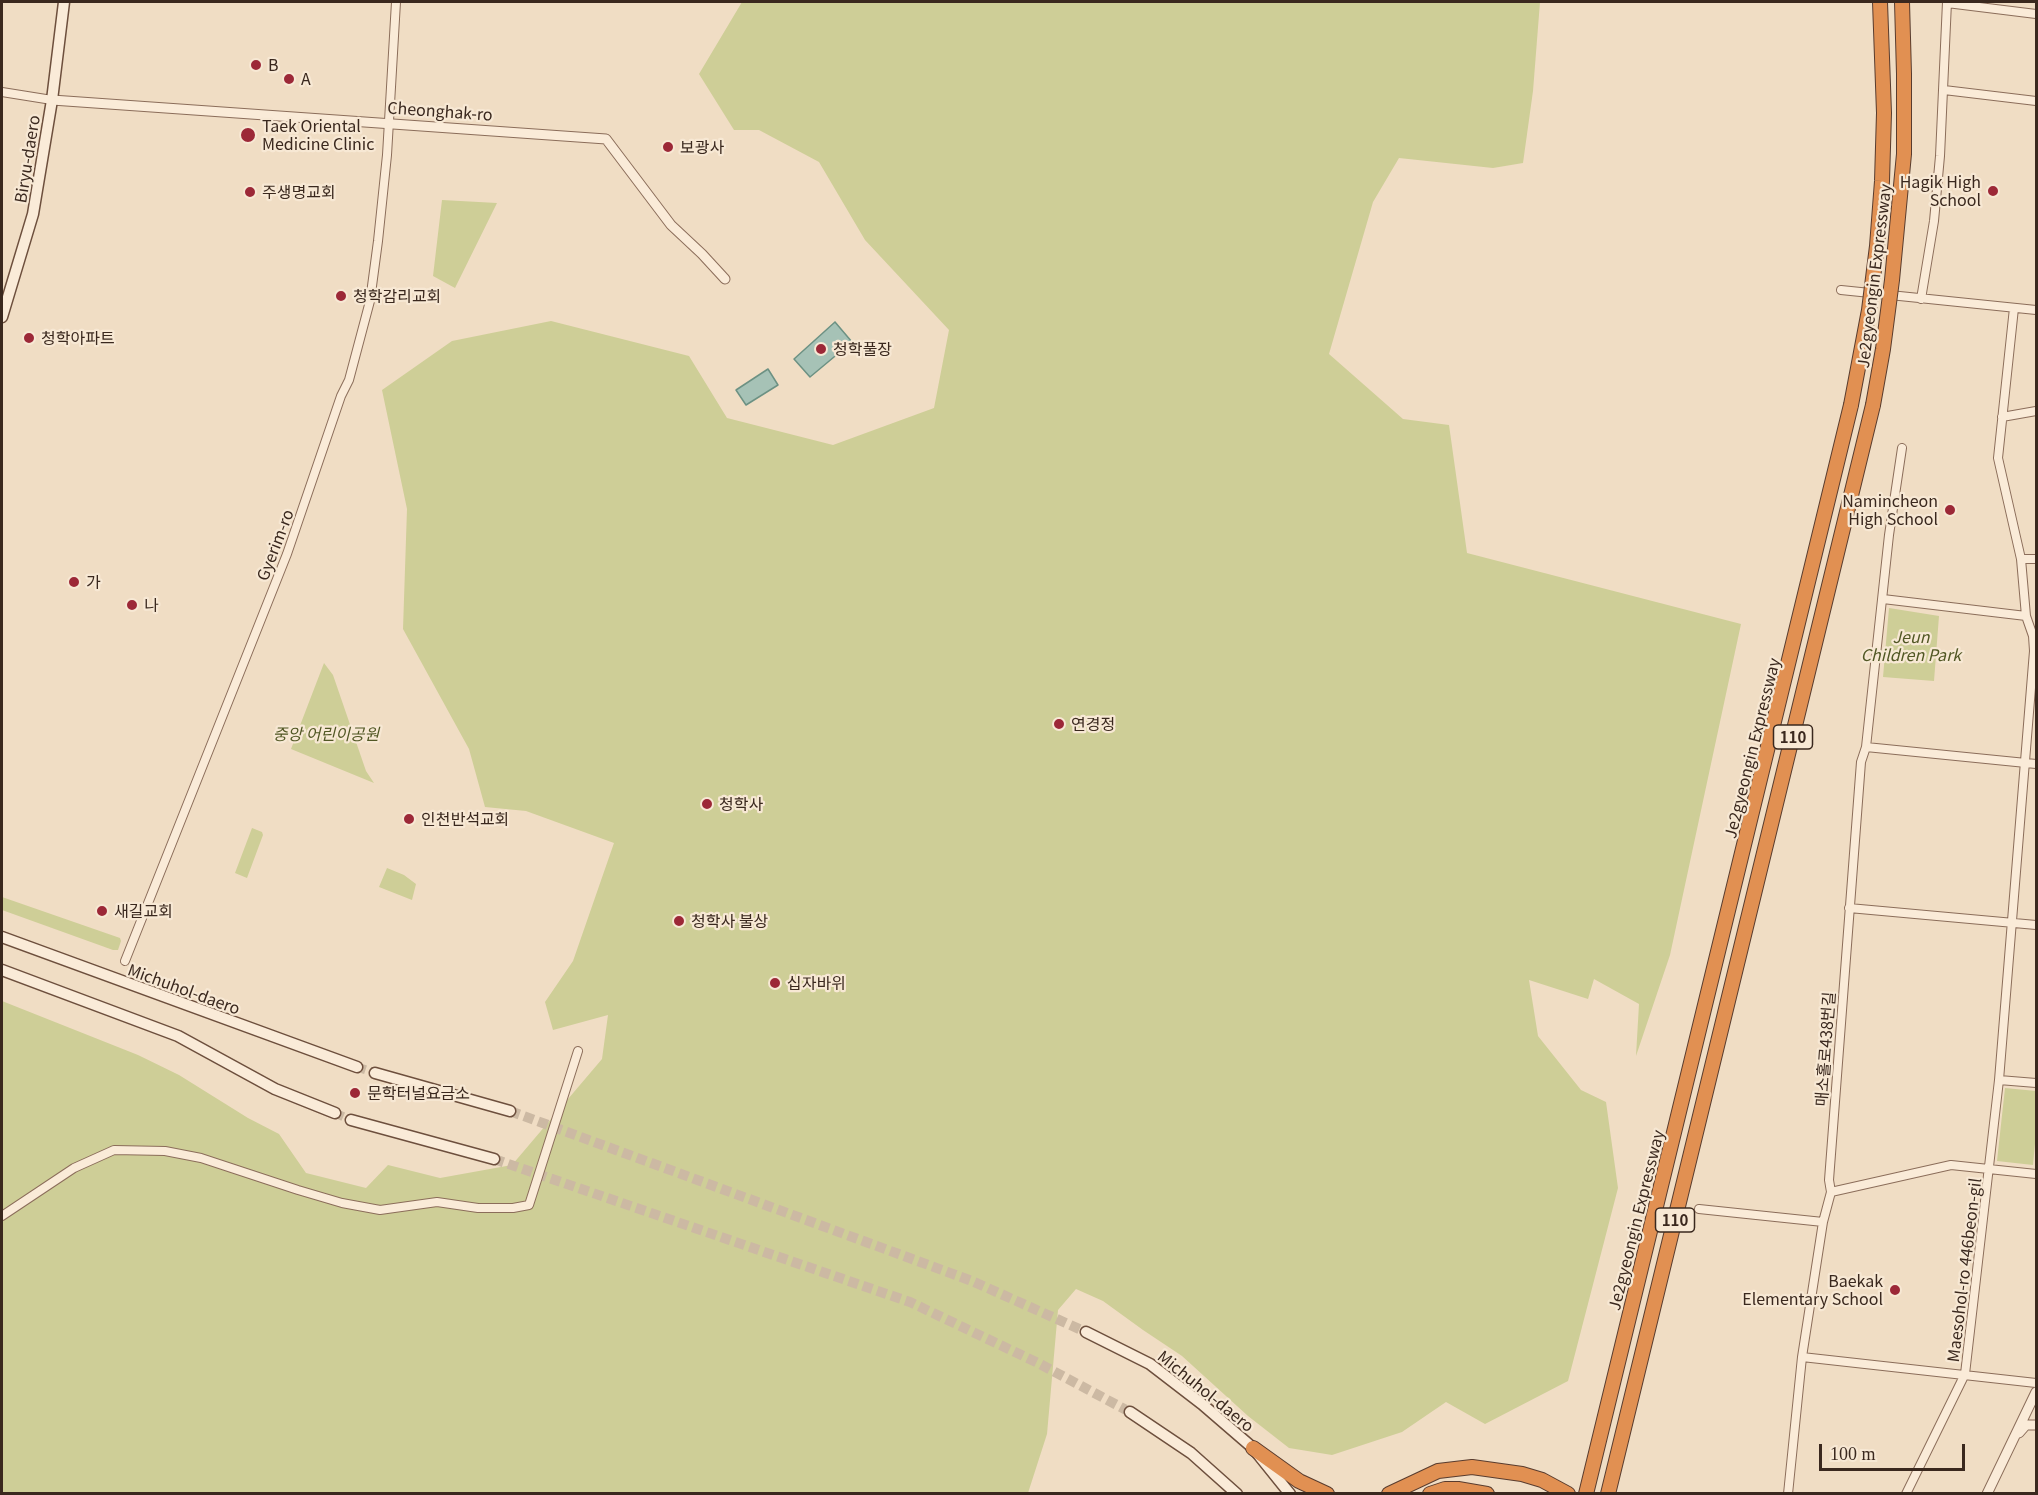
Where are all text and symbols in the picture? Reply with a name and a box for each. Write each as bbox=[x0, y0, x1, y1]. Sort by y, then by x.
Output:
place label: B bbox=[268, 55, 279, 75]
marker: B bbox=[249, 58, 263, 72]
place label: A bbox=[301, 69, 311, 89]
marker: A bbox=[282, 72, 296, 86]
street label: Cheonghak-ro bbox=[387, 98, 493, 124]
street label: Biryu-daero bbox=[11, 114, 43, 204]
place label: Taek Oriental Medicine Clinic bbox=[262, 116, 374, 154]
marker: Taek Oriental Medicine Clinic bbox=[239, 126, 257, 144]
place label: 보광사 bbox=[680, 137, 724, 157]
marker: 보광사 bbox=[661, 140, 675, 154]
place label: Hagik High School bbox=[1900, 172, 1981, 210]
place label: 주생명교회 bbox=[262, 182, 336, 202]
street label: Je2gyeongin Expressway bbox=[1853, 183, 1895, 369]
marker: Hagik High School bbox=[1986, 184, 2000, 198]
marker: 주생명교회 bbox=[243, 185, 257, 199]
place label: 청학감리교회 bbox=[353, 286, 441, 306]
marker: 청학감리교회 bbox=[334, 289, 348, 303]
place label: 청학아파트 bbox=[41, 328, 115, 348]
marker: 청학아파트 bbox=[22, 331, 36, 345]
place label: 청학풀장 bbox=[833, 339, 892, 359]
marker: 청학풀장 bbox=[814, 342, 828, 356]
place label: Namincheon High School bbox=[1842, 491, 1938, 529]
marker: Namincheon High School bbox=[1943, 503, 1957, 517]
street label: Gyerim-ro bbox=[253, 507, 297, 583]
place label: 가 bbox=[86, 572, 101, 592]
marker: 가 bbox=[67, 575, 81, 589]
place label: 나 bbox=[144, 595, 159, 615]
marker: 나 bbox=[125, 598, 139, 612]
park label: Jeun Children Park bbox=[1861, 627, 1961, 665]
street label: Je2gyeongin Expressway bbox=[1720, 656, 1784, 840]
place label: 연경정 bbox=[1071, 714, 1115, 734]
marker: 연경정 bbox=[1052, 717, 1066, 731]
park label: 중앙 어린이공원 bbox=[273, 724, 379, 744]
road number: 110 bbox=[1774, 725, 1812, 749]
place label: 청학사 bbox=[719, 794, 763, 814]
marker: 청학사 bbox=[700, 797, 714, 811]
place label: 인천반석교회 bbox=[421, 809, 509, 829]
marker: 인천반석교회 bbox=[402, 812, 416, 826]
place label: 새길교회 bbox=[114, 901, 173, 921]
marker: 새길교회 bbox=[95, 904, 109, 918]
place label: 청학사 불상 bbox=[691, 911, 768, 931]
marker: 청학사 불상 bbox=[672, 914, 686, 928]
street label: Michuhol-daero bbox=[125, 960, 243, 1018]
place label: 십자바위 bbox=[787, 973, 846, 993]
marker: 십자바위 bbox=[768, 976, 782, 990]
street label: 매소홀로438번길 bbox=[1811, 991, 1839, 1107]
place label: 문학터널요금소 bbox=[367, 1083, 470, 1103]
marker: 문학터널요금소 bbox=[348, 1086, 362, 1100]
street label: Je2gyeongin Expressway bbox=[1604, 1128, 1668, 1312]
street label: Maesohol-ro 446beon-gil bbox=[1943, 1177, 1985, 1363]
road number: 110 bbox=[1656, 1208, 1694, 1232]
place label: Baekak Elementary School bbox=[1742, 1271, 1883, 1309]
marker: Baekak Elementary School bbox=[1888, 1283, 1902, 1297]
street label: Michuhol-daero bbox=[1154, 1346, 1258, 1436]
scale bar bbox=[1822, 1432, 1968, 1470]
text: 100 m bbox=[1830, 1444, 1876, 1464]

